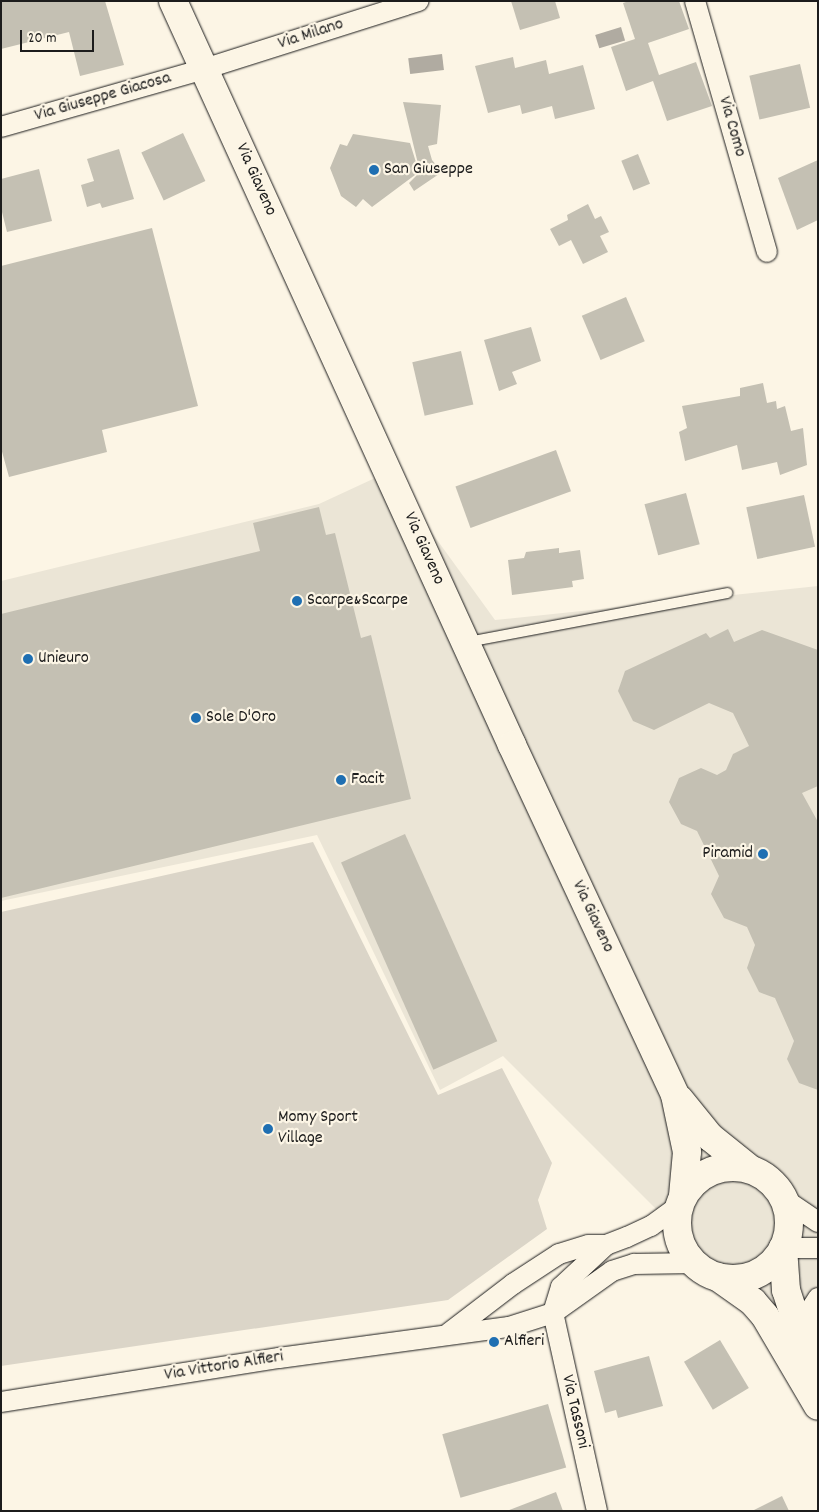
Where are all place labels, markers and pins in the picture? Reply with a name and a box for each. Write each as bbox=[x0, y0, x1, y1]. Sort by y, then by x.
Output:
place label: San Giuseppe bbox=[384, 159, 473, 181]
marker: San Giuseppe bbox=[368, 164, 380, 176]
place label: Scarpe&Scarpe bbox=[307, 590, 408, 612]
marker: Scarpe&Scarpe bbox=[291, 595, 303, 607]
place label: Unieuro bbox=[38, 648, 89, 670]
marker: Unieuro bbox=[22, 653, 34, 665]
place label: Sole D'Oro bbox=[206, 707, 276, 729]
marker: Sole D'Oro bbox=[190, 712, 202, 724]
place label: Facit bbox=[351, 769, 385, 791]
marker: Facit bbox=[335, 774, 347, 786]
place label: Piramid bbox=[702, 843, 753, 865]
marker: Piramid bbox=[757, 848, 769, 860]
place label: Momy Sport Village bbox=[278, 1108, 358, 1150]
marker: Momy Sport Village bbox=[262, 1123, 274, 1135]
place label: Alfieri bbox=[504, 1331, 544, 1353]
marker: Alfieri bbox=[488, 1336, 500, 1348]

